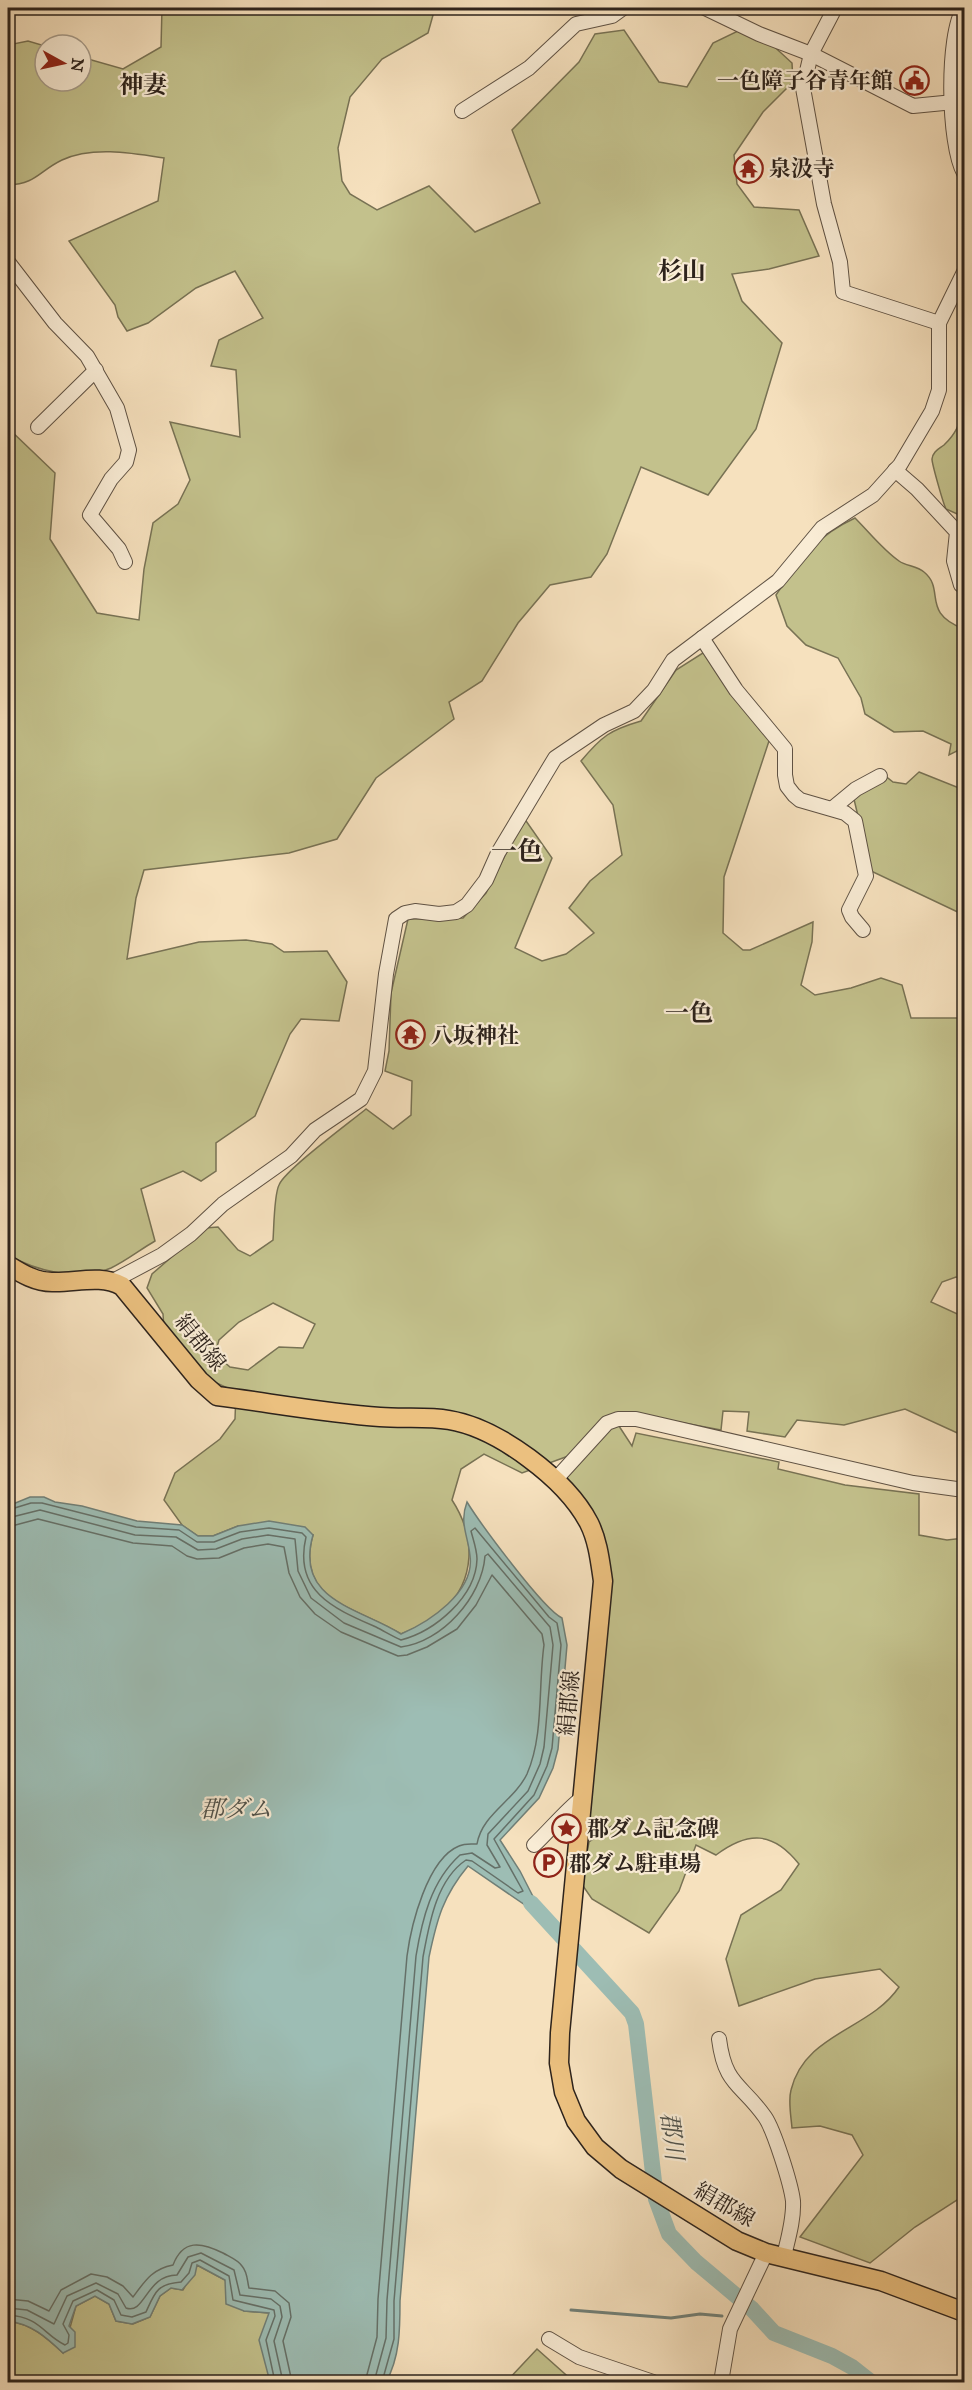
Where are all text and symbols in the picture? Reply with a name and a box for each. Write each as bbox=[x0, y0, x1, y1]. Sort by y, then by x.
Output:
north arrow bbox=[33, 33, 93, 93]
text: N bbox=[67, 57, 88, 73]
public building icon: 一色障子谷青年館 bbox=[898, 64, 930, 96]
place label: 一色障子谷青年館 bbox=[717, 67, 893, 94]
district label: 神妻 bbox=[119, 70, 167, 100]
temple icon: 泉汲寺 bbox=[732, 152, 764, 184]
place label: 泉汲寺 bbox=[769, 155, 835, 182]
district label: 杉山 bbox=[658, 256, 706, 286]
district label: 一色 bbox=[491, 835, 543, 867]
district label: 一色 bbox=[665, 998, 713, 1028]
temple icon: 八坂神社 bbox=[394, 1019, 426, 1051]
place label: 八坂神社 bbox=[431, 1022, 519, 1049]
street label: 絹郡線 bbox=[169, 1308, 232, 1376]
street label: 絹郡線 bbox=[552, 1669, 585, 1737]
water label: 郡ダム bbox=[200, 1794, 272, 1824]
place icon: 郡ダム記念碑 bbox=[550, 1812, 582, 1844]
place label: 郡ダム記念碑 bbox=[587, 1815, 719, 1842]
parking icon: 郡ダム駐車場 bbox=[532, 1847, 564, 1879]
place label: 郡ダム駐車場 bbox=[569, 1850, 701, 1877]
water label: 郡川 bbox=[654, 2110, 690, 2165]
street label: 絹郡線 bbox=[689, 2176, 760, 2233]

